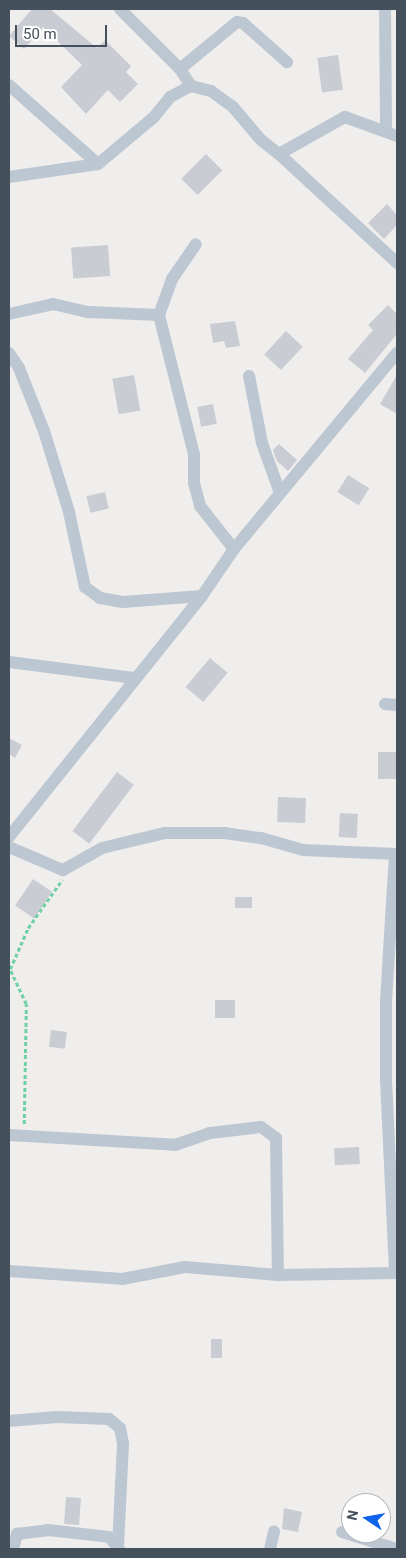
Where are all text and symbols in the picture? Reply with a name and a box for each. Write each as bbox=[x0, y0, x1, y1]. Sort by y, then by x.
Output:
scale bar bbox=[18, 15, 110, 47]
text: 50 m bbox=[23, 25, 57, 43]
north arrow bbox=[341, 1493, 391, 1543]
text: N bbox=[343, 1509, 361, 1522]

